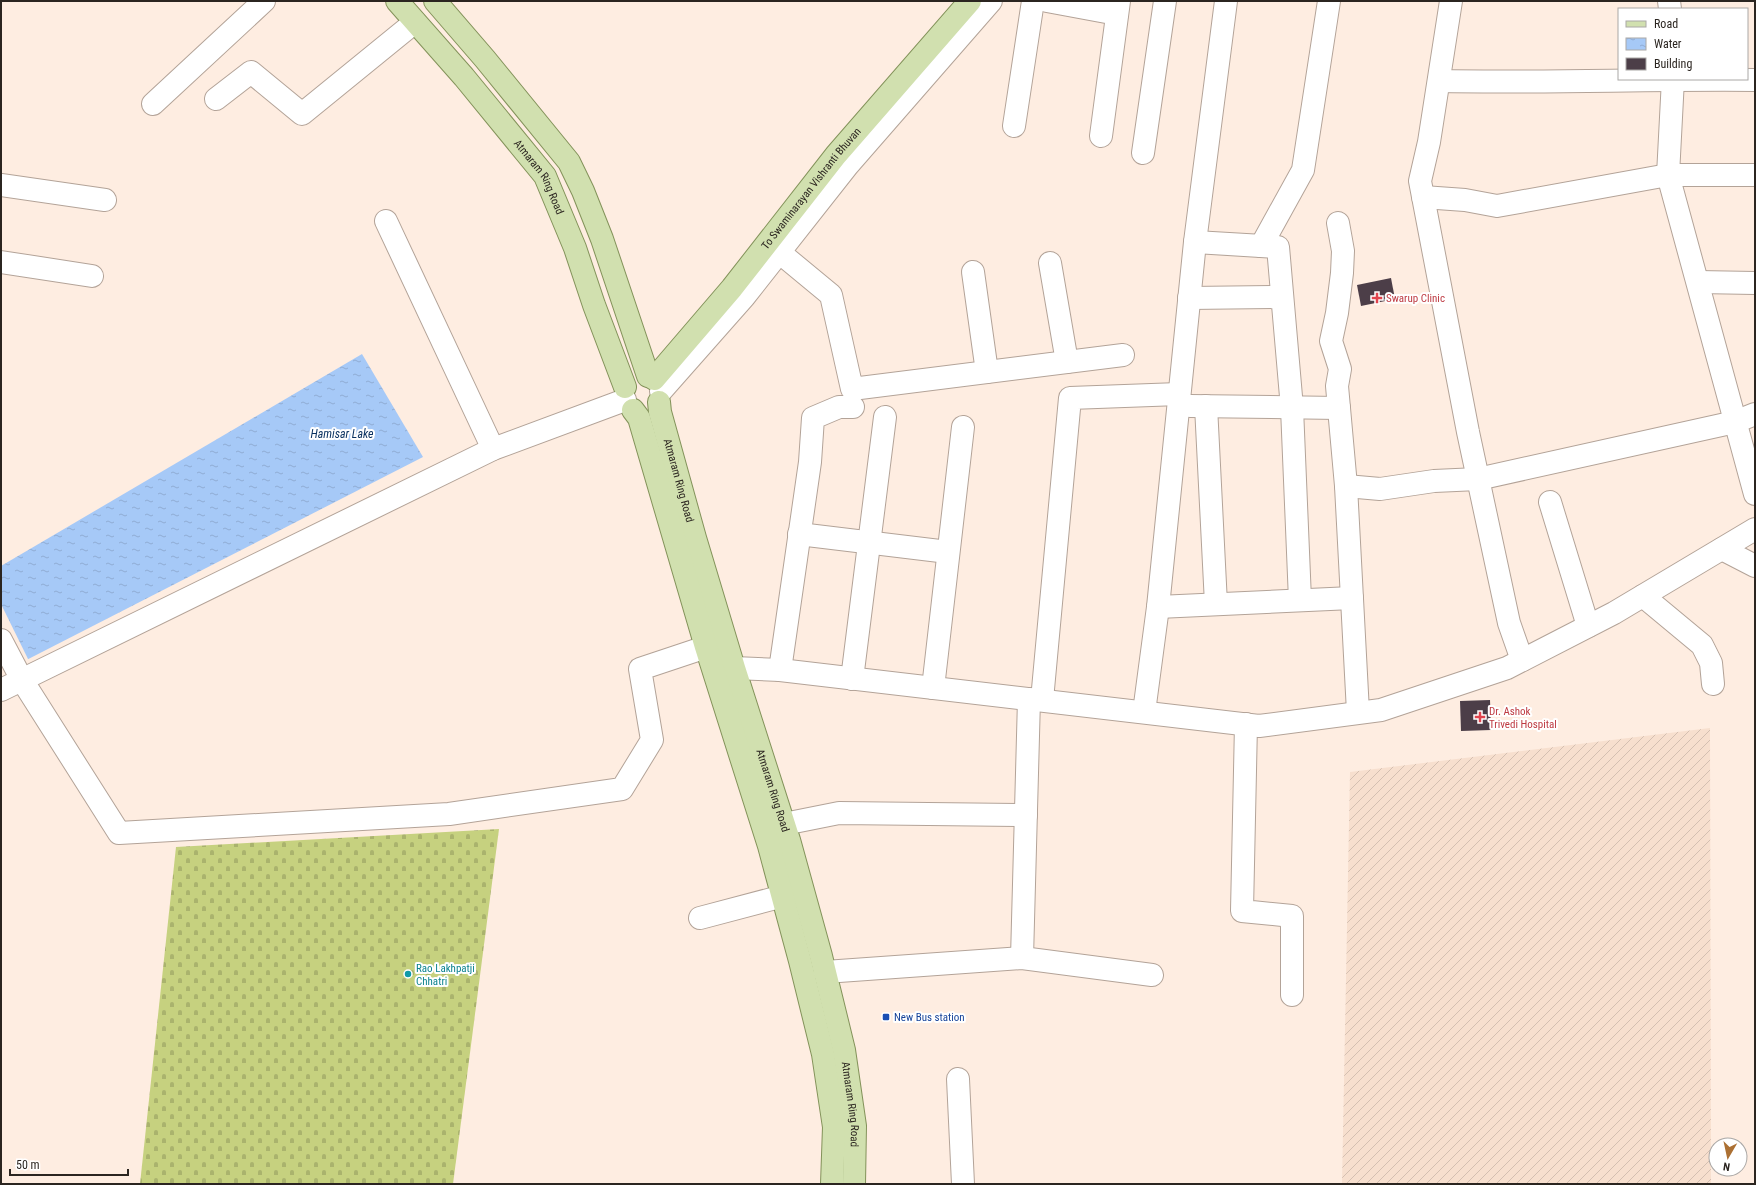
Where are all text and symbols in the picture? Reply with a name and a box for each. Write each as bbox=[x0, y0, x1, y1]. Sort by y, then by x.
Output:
legend bbox=[1618, 8, 1748, 80]
text: Road bbox=[1654, 17, 1678, 31]
text: Water bbox=[1654, 37, 1682, 51]
text: Building bbox=[1654, 57, 1692, 71]
street label: To Swaminarayan Vishranti Bhuvan bbox=[759, 125, 864, 252]
street label: Atmaram Ring Road bbox=[511, 137, 566, 216]
marker: Swarup Clinic bbox=[1371, 292, 1383, 304]
place label: Swarup Clinic bbox=[1386, 292, 1445, 305]
water label: Hamisar Lake bbox=[310, 427, 374, 441]
street label: Atmaram Ring Road bbox=[661, 437, 696, 524]
place label: Dr. Ashok Trivedi Hospital bbox=[1489, 705, 1557, 731]
marker: Dr. Ashok Trivedi Hospital bbox=[1474, 711, 1486, 723]
street label: Atmaram Ring Road bbox=[753, 747, 792, 834]
place label: Rao Lakhpatji Chhatri bbox=[416, 962, 475, 988]
marker: Rao Lakhpatji Chhatri bbox=[403, 969, 413, 979]
place label: New Bus station bbox=[894, 1011, 965, 1024]
marker: New Bus station bbox=[881, 1012, 891, 1022]
street label: Atmaram Ring Road bbox=[839, 1061, 861, 1147]
north arrow bbox=[1708, 1137, 1748, 1177]
scale bar bbox=[10, 1151, 128, 1177]
text: 50 m bbox=[16, 1158, 40, 1172]
text: N bbox=[1722, 1159, 1731, 1173]

